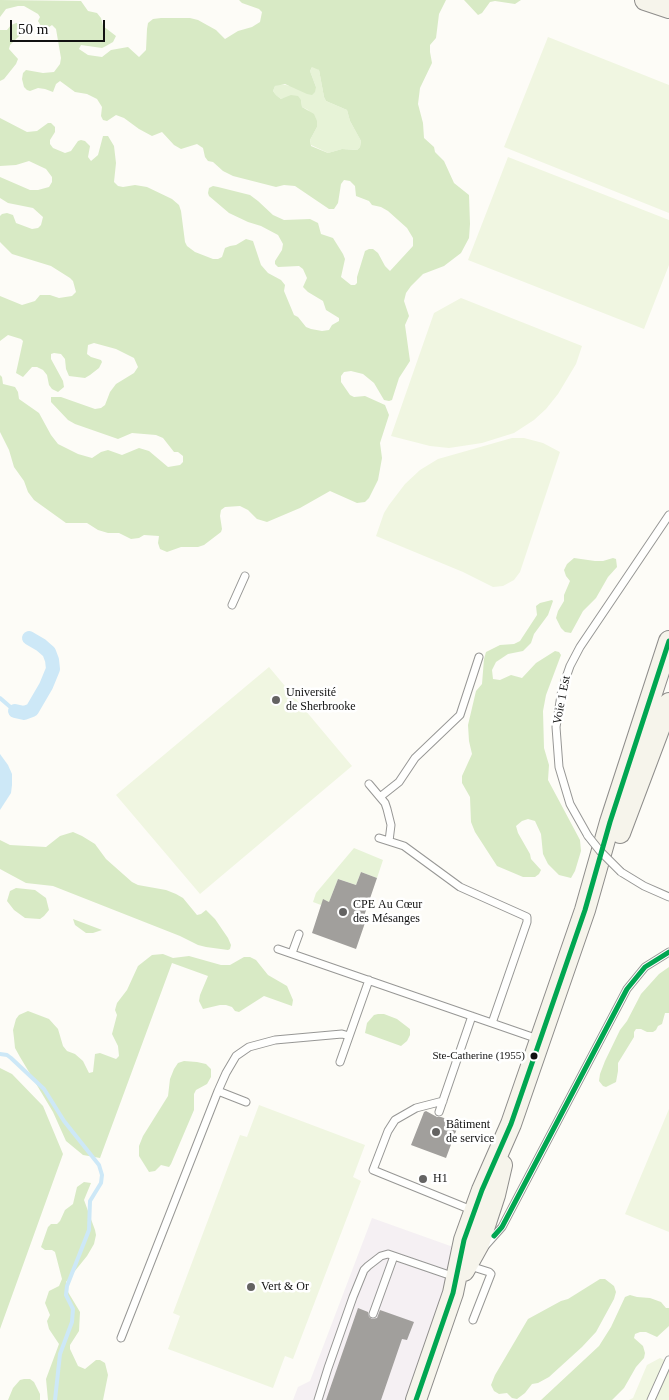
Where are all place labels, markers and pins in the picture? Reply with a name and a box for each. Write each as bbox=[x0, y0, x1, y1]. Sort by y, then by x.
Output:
place label: Université de Sherbrooke bbox=[286, 686, 356, 714]
marker: Université de Sherbrooke bbox=[270, 694, 282, 706]
place label: CPE Au Cœur des Mésanges bbox=[353, 898, 422, 926]
marker: CPE Au Cœur des Mésanges bbox=[337, 906, 349, 918]
place label: Ste-Catherine (1955) bbox=[432, 1049, 525, 1063]
marker: Ste-Catherine (1955) bbox=[529, 1051, 539, 1061]
place label: Bâtiment de service bbox=[446, 1118, 494, 1146]
marker: Bâtiment de service bbox=[430, 1126, 442, 1138]
place label: H1 bbox=[433, 1172, 448, 1186]
marker: H1 bbox=[417, 1173, 429, 1185]
place label: Vert & Or bbox=[261, 1280, 309, 1294]
marker: Vert & Or bbox=[245, 1281, 257, 1293]

